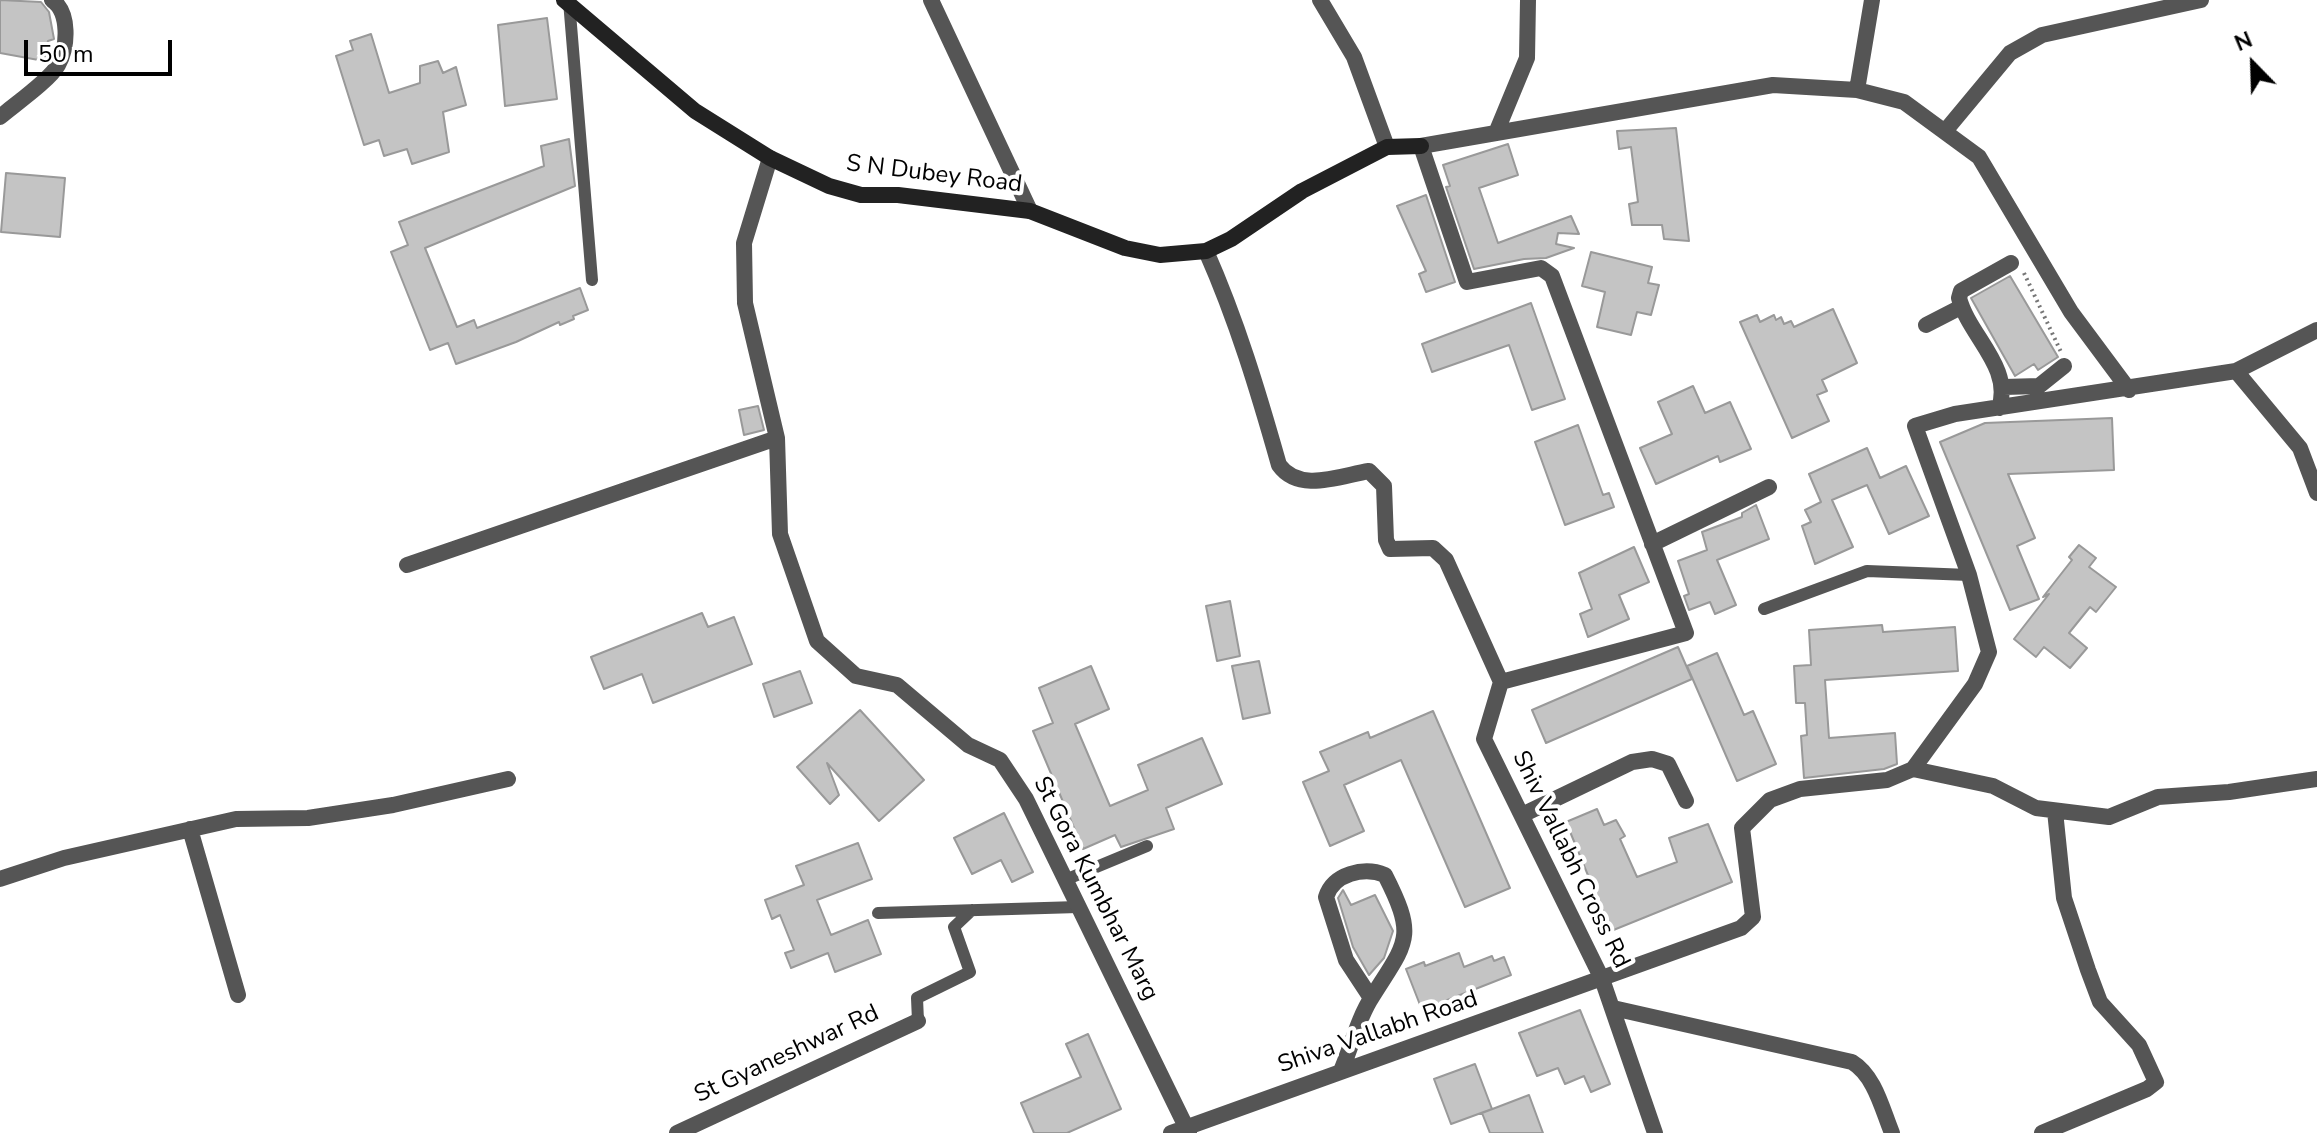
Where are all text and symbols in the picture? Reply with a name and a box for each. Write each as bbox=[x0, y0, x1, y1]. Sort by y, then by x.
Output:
scale bar bbox=[28, 24, 176, 74]
north arrow bbox=[2213, 24, 2293, 104]
text: N bbox=[2230, 25, 2257, 59]
text: 50 m bbox=[38, 38, 94, 70]
street label: S N Dubey Road bbox=[844, 150, 1024, 200]
street label: Shiv Vallabh Cross Rd bbox=[1505, 747, 1635, 973]
street label: St Gora Kumbhar Marg bbox=[1026, 772, 1164, 1006]
street label: Shiva Vallabh Road bbox=[1274, 985, 1482, 1081]
street label: St Gyaneshwar Rd bbox=[690, 1000, 884, 1110]

